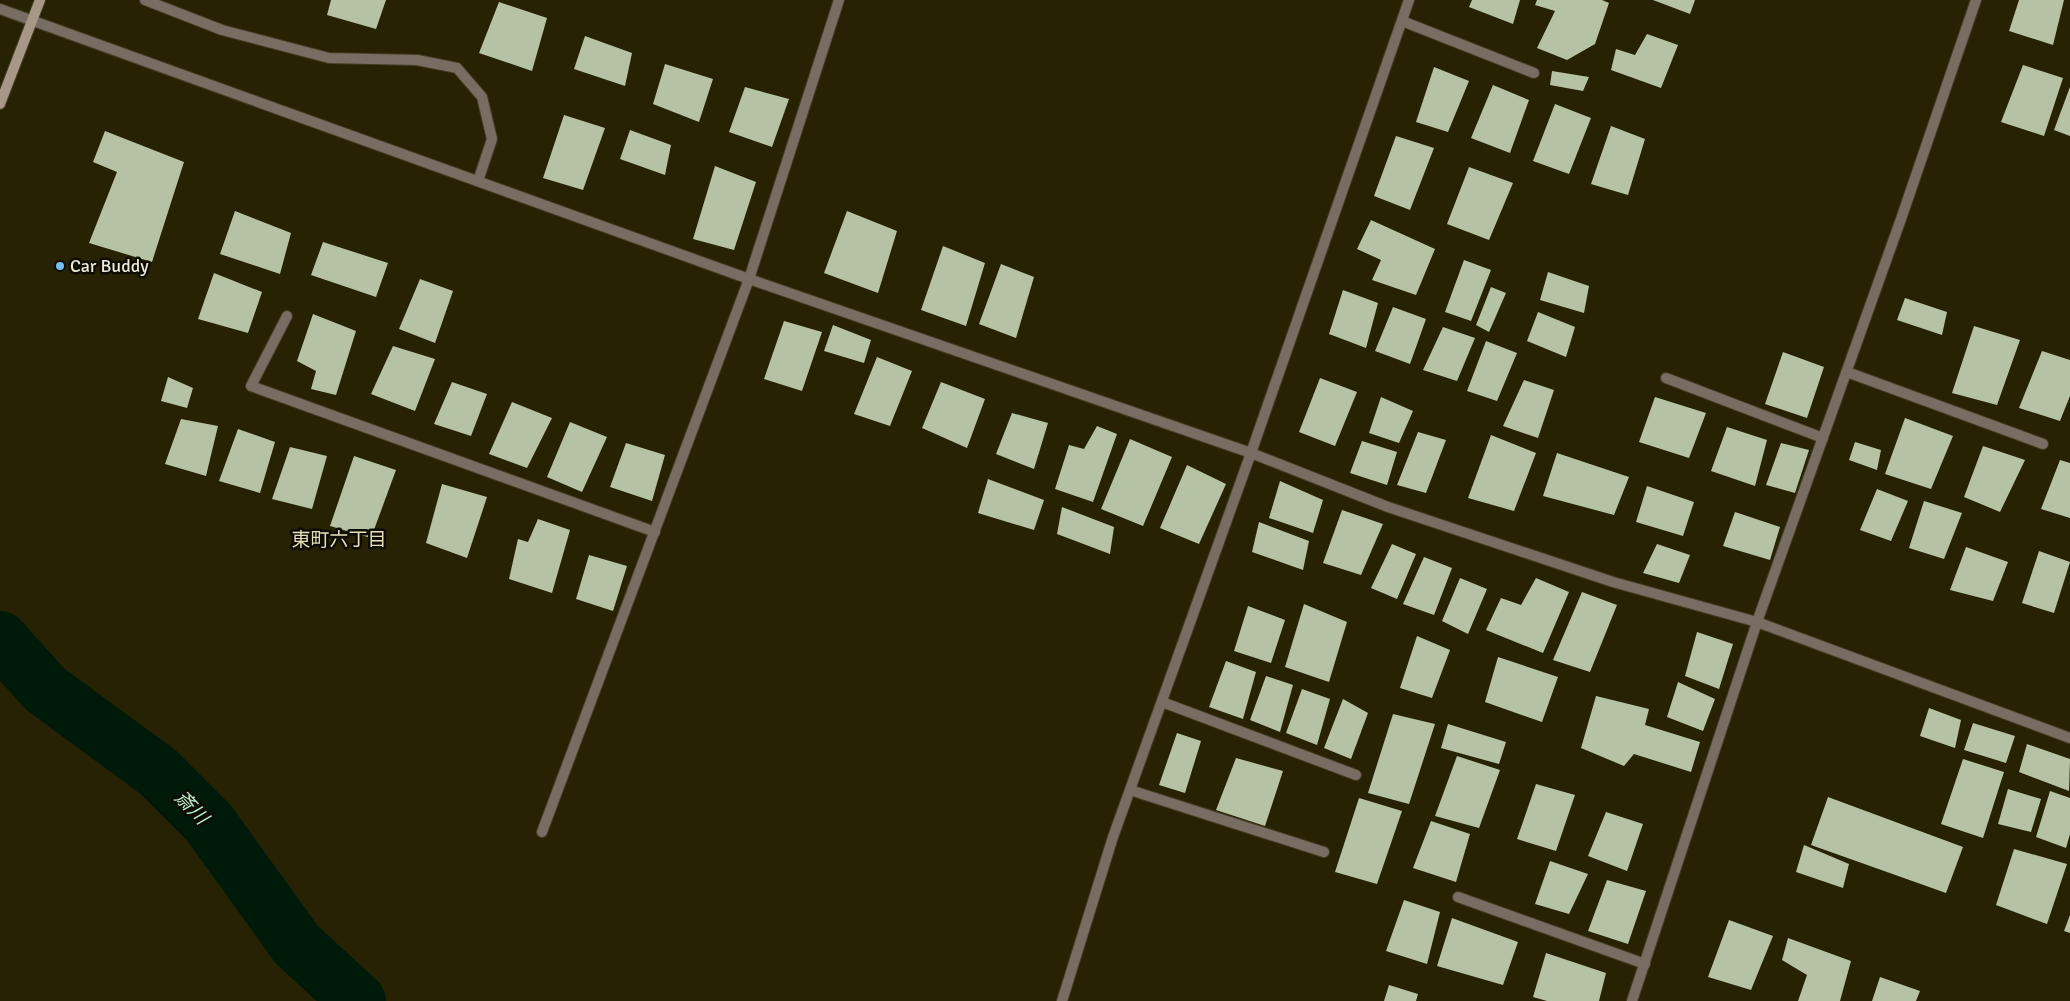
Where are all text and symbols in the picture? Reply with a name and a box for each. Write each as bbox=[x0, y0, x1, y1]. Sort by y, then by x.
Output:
place label: Car Buddy bbox=[70, 255, 149, 277]
marker: Car Buddy bbox=[54, 260, 66, 272]
district label: 東町六丁目 bbox=[291, 528, 387, 552]
water label: 斎川 bbox=[169, 786, 214, 831]

